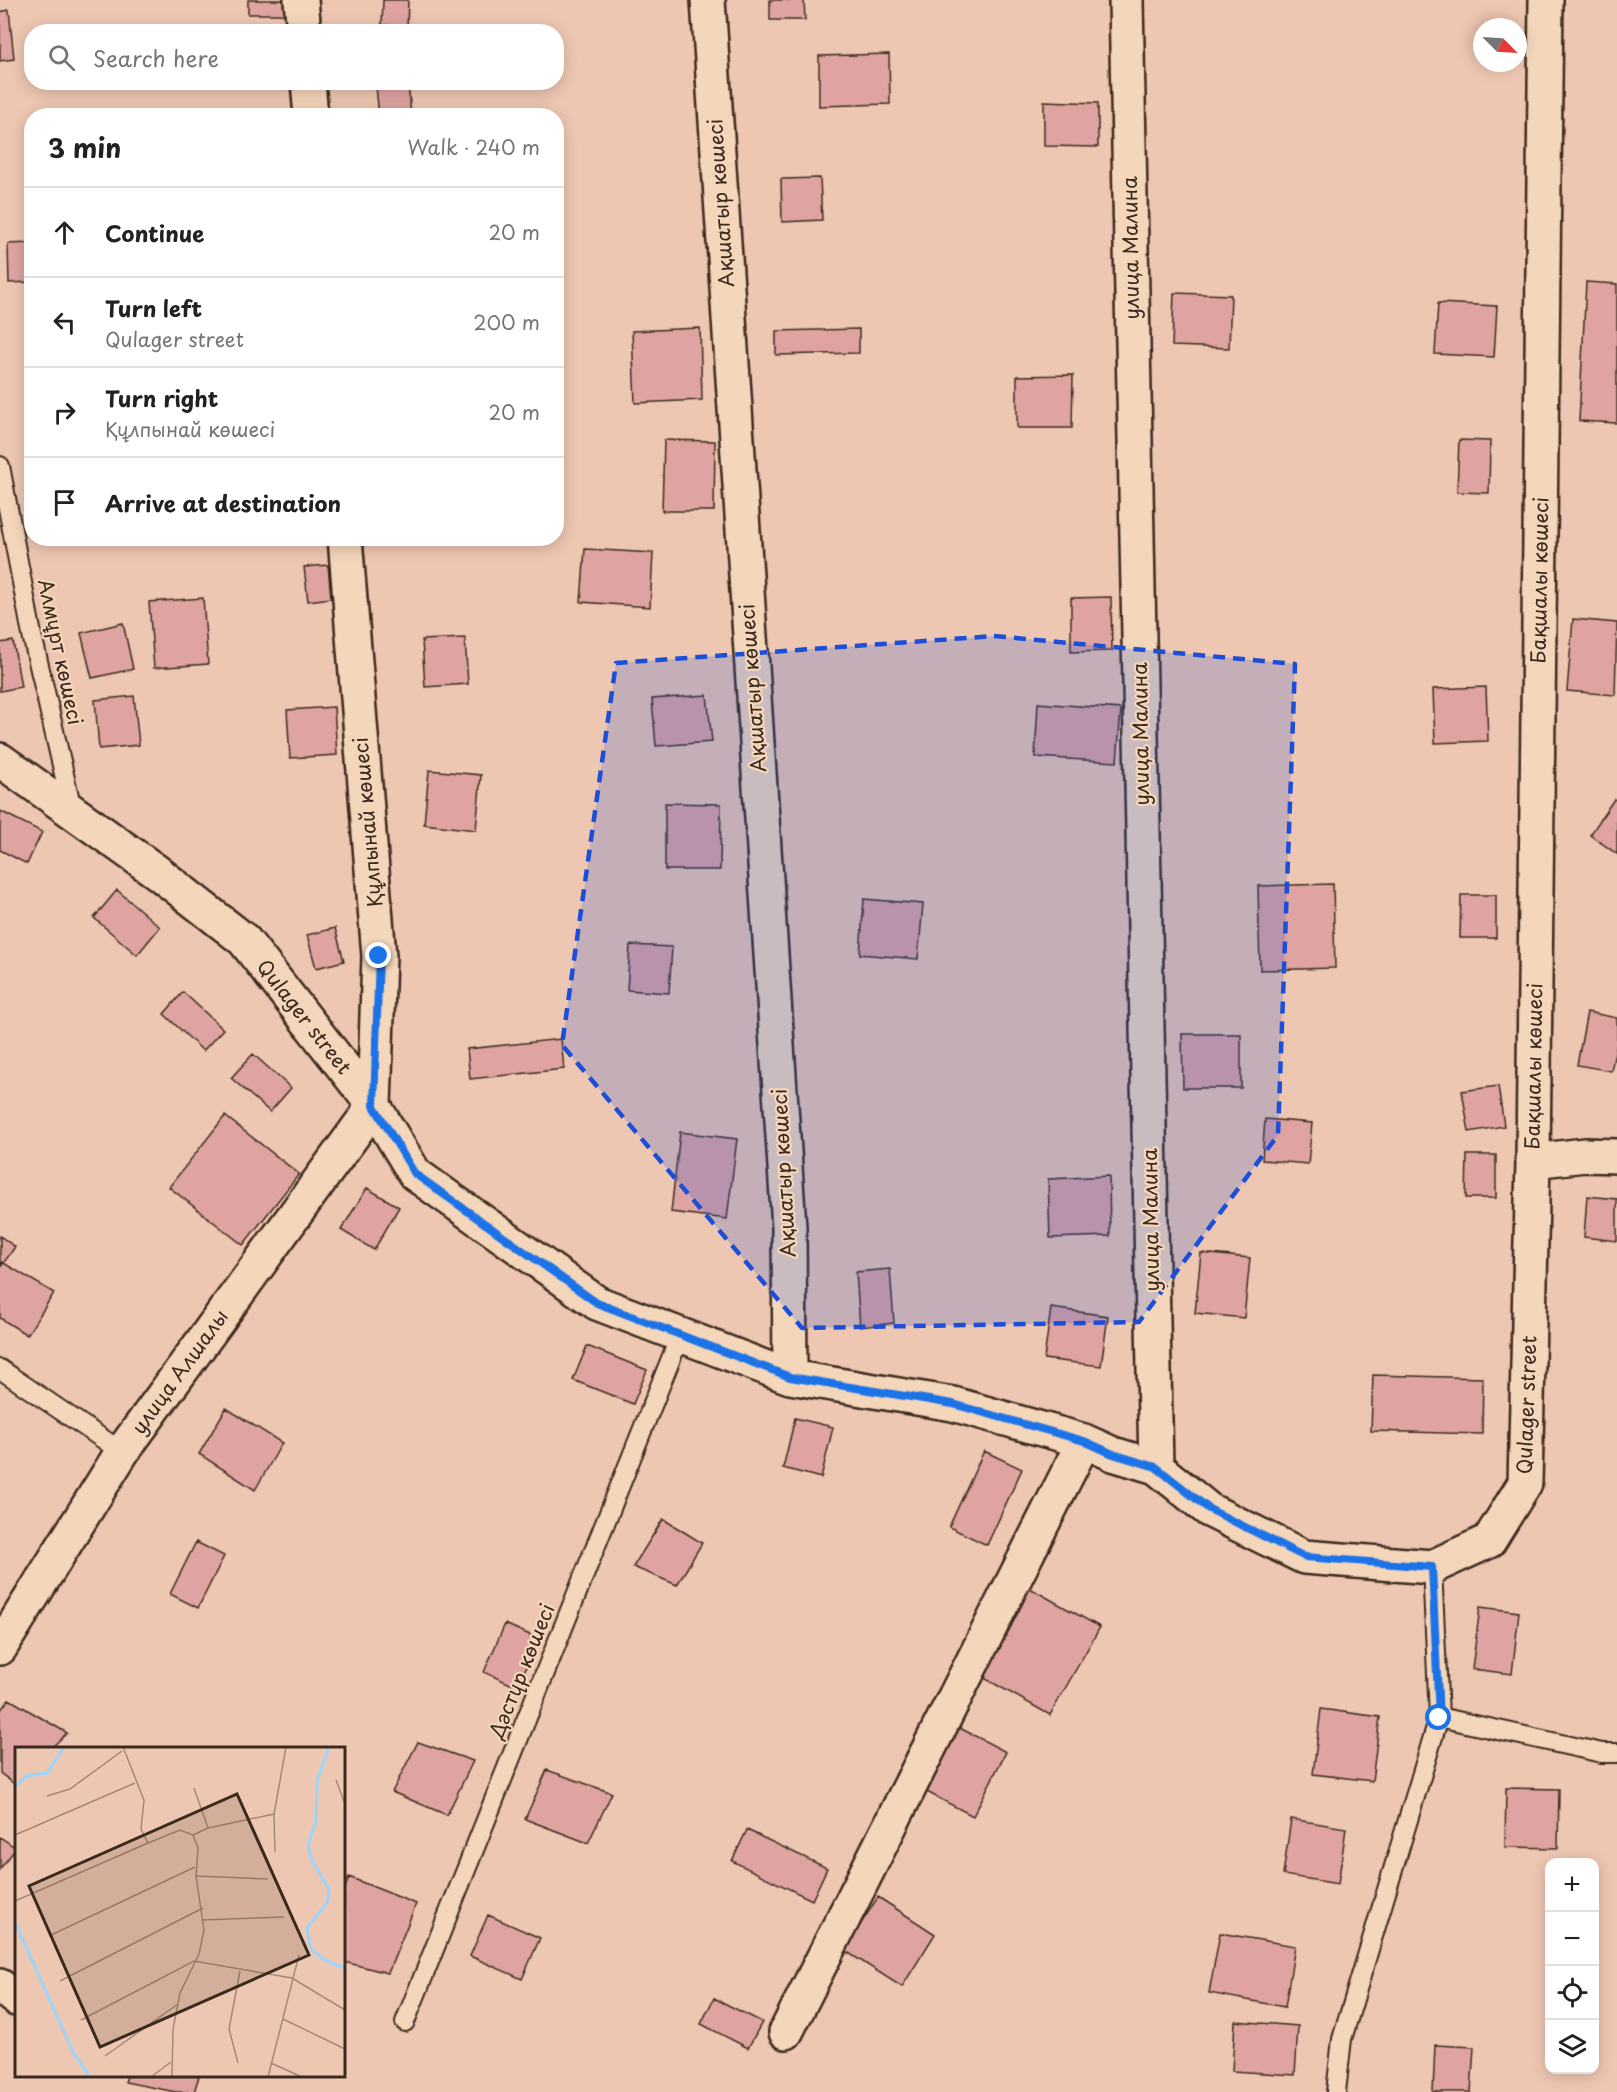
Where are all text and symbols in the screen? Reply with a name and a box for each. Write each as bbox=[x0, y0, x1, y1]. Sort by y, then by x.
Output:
north arrow bbox=[1473, 18, 1527, 72]
search box bbox=[24, 24, 564, 90]
icon: search bbox=[45, 41, 78, 74]
text: Search here bbox=[93, 41, 219, 74]
street label: Ақшатыр көшесі bbox=[699, 118, 741, 288]
text: 3 min bbox=[48, 128, 121, 167]
text: Walk · 240 m bbox=[407, 132, 540, 162]
street label: улица Малина bbox=[1114, 176, 1146, 320]
icon: ahead bbox=[48, 216, 81, 249]
text: Continue bbox=[105, 216, 204, 249]
text: 20 m bbox=[488, 217, 540, 247]
text: Turn left bbox=[105, 291, 202, 324]
icon: left bbox=[48, 306, 81, 339]
text: 200 m bbox=[473, 307, 540, 337]
text: Qulager street bbox=[105, 324, 244, 354]
text: Turn right bbox=[105, 381, 218, 414]
icon: right bbox=[48, 396, 81, 429]
text: 20 m bbox=[488, 397, 540, 427]
text: Құлпынай көшесі bbox=[105, 414, 275, 444]
icon: arrive bbox=[48, 486, 81, 519]
text: Arrive at destination bbox=[105, 486, 341, 519]
street label: Бақшалы көшесі bbox=[1523, 496, 1555, 664]
street label: Алмұрт көшесі bbox=[31, 576, 91, 728]
street label: Ақшатыр көшесі bbox=[731, 603, 773, 773]
street label: улица Малина bbox=[1124, 662, 1156, 806]
street label: Құлпынай көшесі bbox=[345, 736, 389, 908]
route end bbox=[365, 942, 391, 968]
street label: Qulager street bbox=[250, 952, 359, 1080]
street label: Бақшалы көшесі bbox=[1517, 982, 1549, 1150]
street label: Ақшатыр көшесі bbox=[764, 1088, 802, 1258]
street label: улица Малина bbox=[1134, 1148, 1166, 1292]
street label: улица Алшалы bbox=[124, 1303, 235, 1440]
street label: Qulager street bbox=[1509, 1335, 1543, 1475]
street label: Дәстүр көшесі bbox=[480, 1599, 562, 1743]
route start bbox=[1425, 1704, 1451, 1730]
inset map bbox=[15, 1747, 345, 2077]
map controls bbox=[1545, 1858, 1599, 2074]
button: + bbox=[1545, 1858, 1599, 1912]
button: − bbox=[1545, 1912, 1599, 1966]
button: locate bbox=[1545, 1966, 1599, 2020]
button: layers bbox=[1545, 2020, 1599, 2074]

